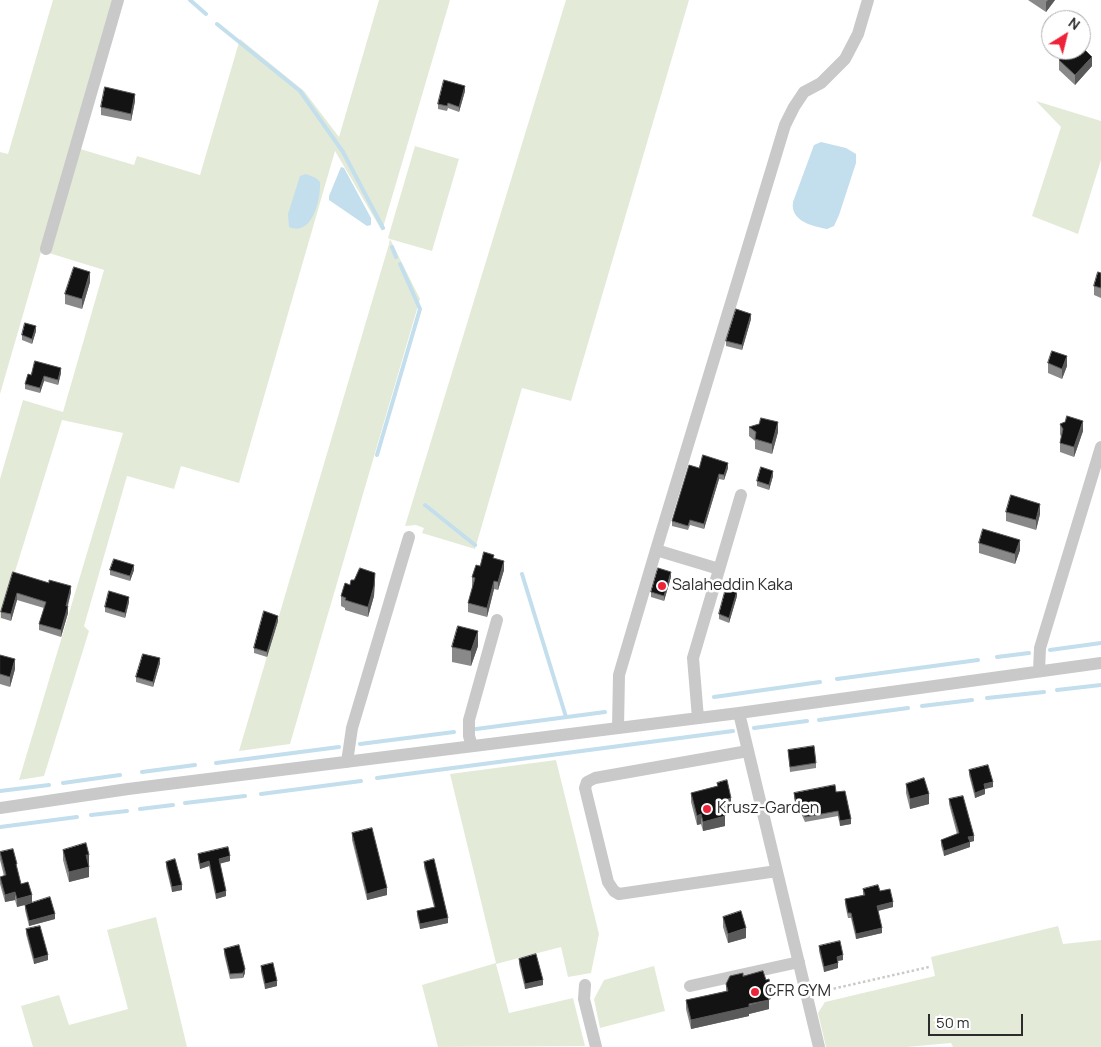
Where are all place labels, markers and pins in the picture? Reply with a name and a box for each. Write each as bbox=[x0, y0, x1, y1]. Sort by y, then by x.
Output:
place label: Salaheddin Kaka bbox=[672, 576, 793, 596]
marker: Salaheddin Kaka bbox=[656, 580, 668, 592]
place label: Krusz-Garden bbox=[717, 799, 819, 819]
marker: Krusz-Garden bbox=[701, 803, 713, 815]
place label: CFR GYM bbox=[765, 982, 831, 1002]
marker: CFR GYM bbox=[749, 986, 761, 998]

